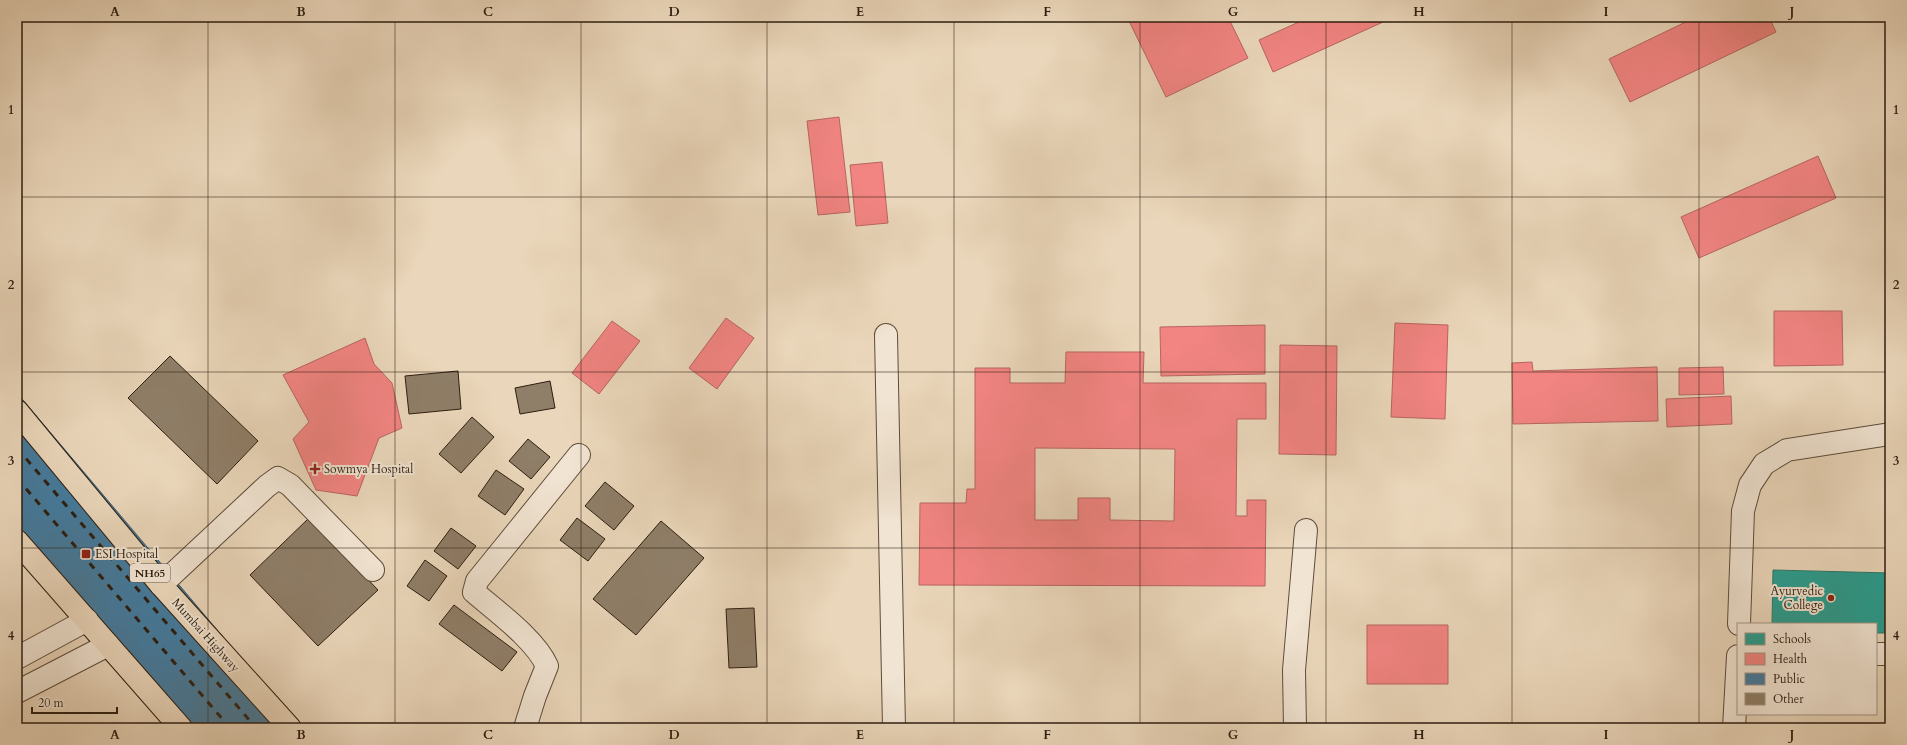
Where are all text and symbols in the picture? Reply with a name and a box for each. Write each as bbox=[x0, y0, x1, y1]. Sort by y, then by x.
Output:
text: A bbox=[110, 3, 120, 21]
text: B bbox=[296, 3, 306, 21]
text: C bbox=[483, 3, 493, 21]
text: D bbox=[668, 3, 680, 21]
text: E bbox=[856, 3, 864, 21]
text: F bbox=[1043, 3, 1051, 21]
text: G bbox=[1228, 3, 1239, 21]
text: H bbox=[1413, 3, 1425, 21]
text: I bbox=[1603, 3, 1609, 21]
text: J bbox=[1788, 3, 1795, 21]
text: 1 bbox=[8, 101, 14, 119]
text: 1 bbox=[1893, 101, 1899, 119]
text: 2 bbox=[8, 276, 15, 294]
text: 2 bbox=[1893, 276, 1900, 294]
text: 3 bbox=[8, 452, 15, 470]
text: 3 bbox=[1893, 452, 1900, 470]
place label: Sowmya Hospital bbox=[324, 461, 413, 477]
marker: Sowmya Hospital bbox=[309, 463, 321, 475]
place label: ESI Hospital bbox=[95, 546, 158, 562]
marker: ESI Hospital bbox=[80, 548, 92, 560]
road number: NH65 bbox=[130, 564, 170, 582]
place label: Ayurvedic College bbox=[1770, 583, 1824, 613]
marker: Ayurvedic College bbox=[1826, 593, 1836, 603]
street label: Mumbai Highway bbox=[169, 595, 244, 676]
legend bbox=[1737, 623, 1877, 715]
text: 4 bbox=[8, 627, 15, 645]
text: 4 bbox=[1893, 627, 1900, 645]
text: Schools bbox=[1773, 631, 1811, 647]
text: Health bbox=[1773, 651, 1808, 667]
text: Public bbox=[1773, 671, 1806, 687]
scale bar bbox=[32, 689, 117, 715]
text: Other bbox=[1773, 691, 1804, 707]
text: 20 m bbox=[38, 695, 65, 711]
text: A bbox=[110, 726, 120, 744]
text: B bbox=[296, 726, 306, 744]
text: C bbox=[483, 726, 493, 744]
text: D bbox=[668, 726, 680, 744]
text: E bbox=[856, 726, 864, 744]
text: F bbox=[1043, 726, 1051, 744]
text: G bbox=[1228, 726, 1239, 744]
text: H bbox=[1413, 726, 1425, 744]
text: I bbox=[1603, 726, 1609, 744]
text: J bbox=[1788, 726, 1795, 744]

